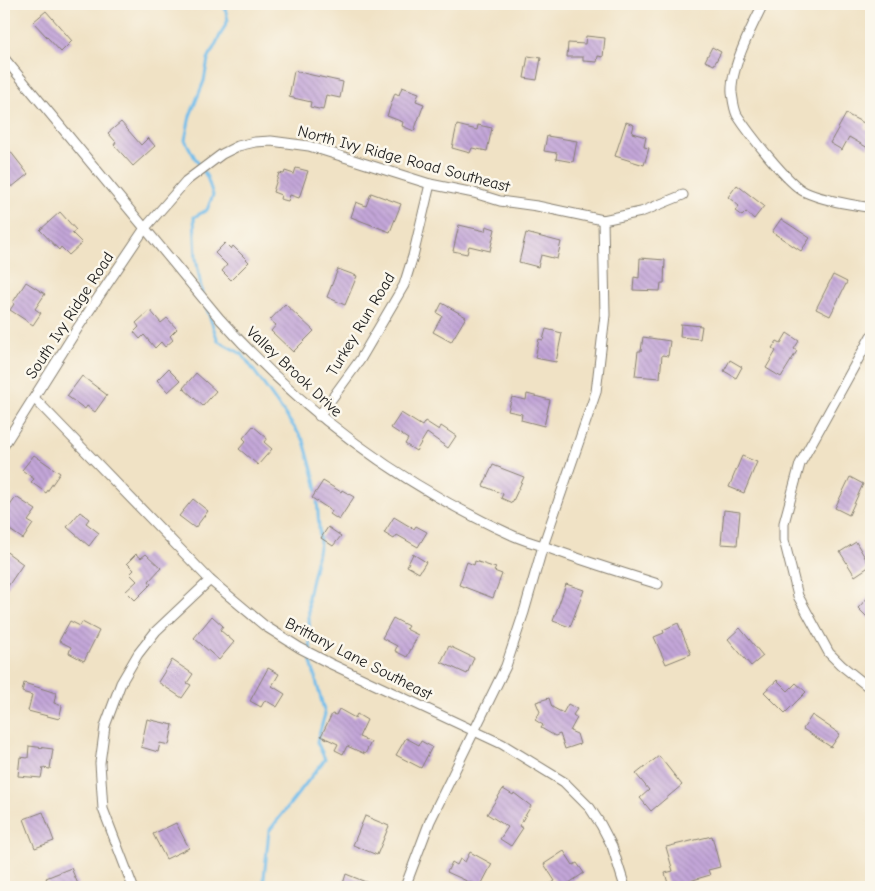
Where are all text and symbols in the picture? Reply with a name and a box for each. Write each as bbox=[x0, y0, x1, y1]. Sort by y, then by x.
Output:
street label: North Ivy Ridge Road Southeast bbox=[296, 122, 512, 196]
street label: South Ivy Ridge Road bbox=[22, 249, 118, 382]
street label: Turkey Run Road bbox=[323, 270, 399, 379]
street label: Valley Brook Drive bbox=[243, 323, 346, 421]
street label: Brittany Lane Southeast bbox=[282, 614, 435, 704]

